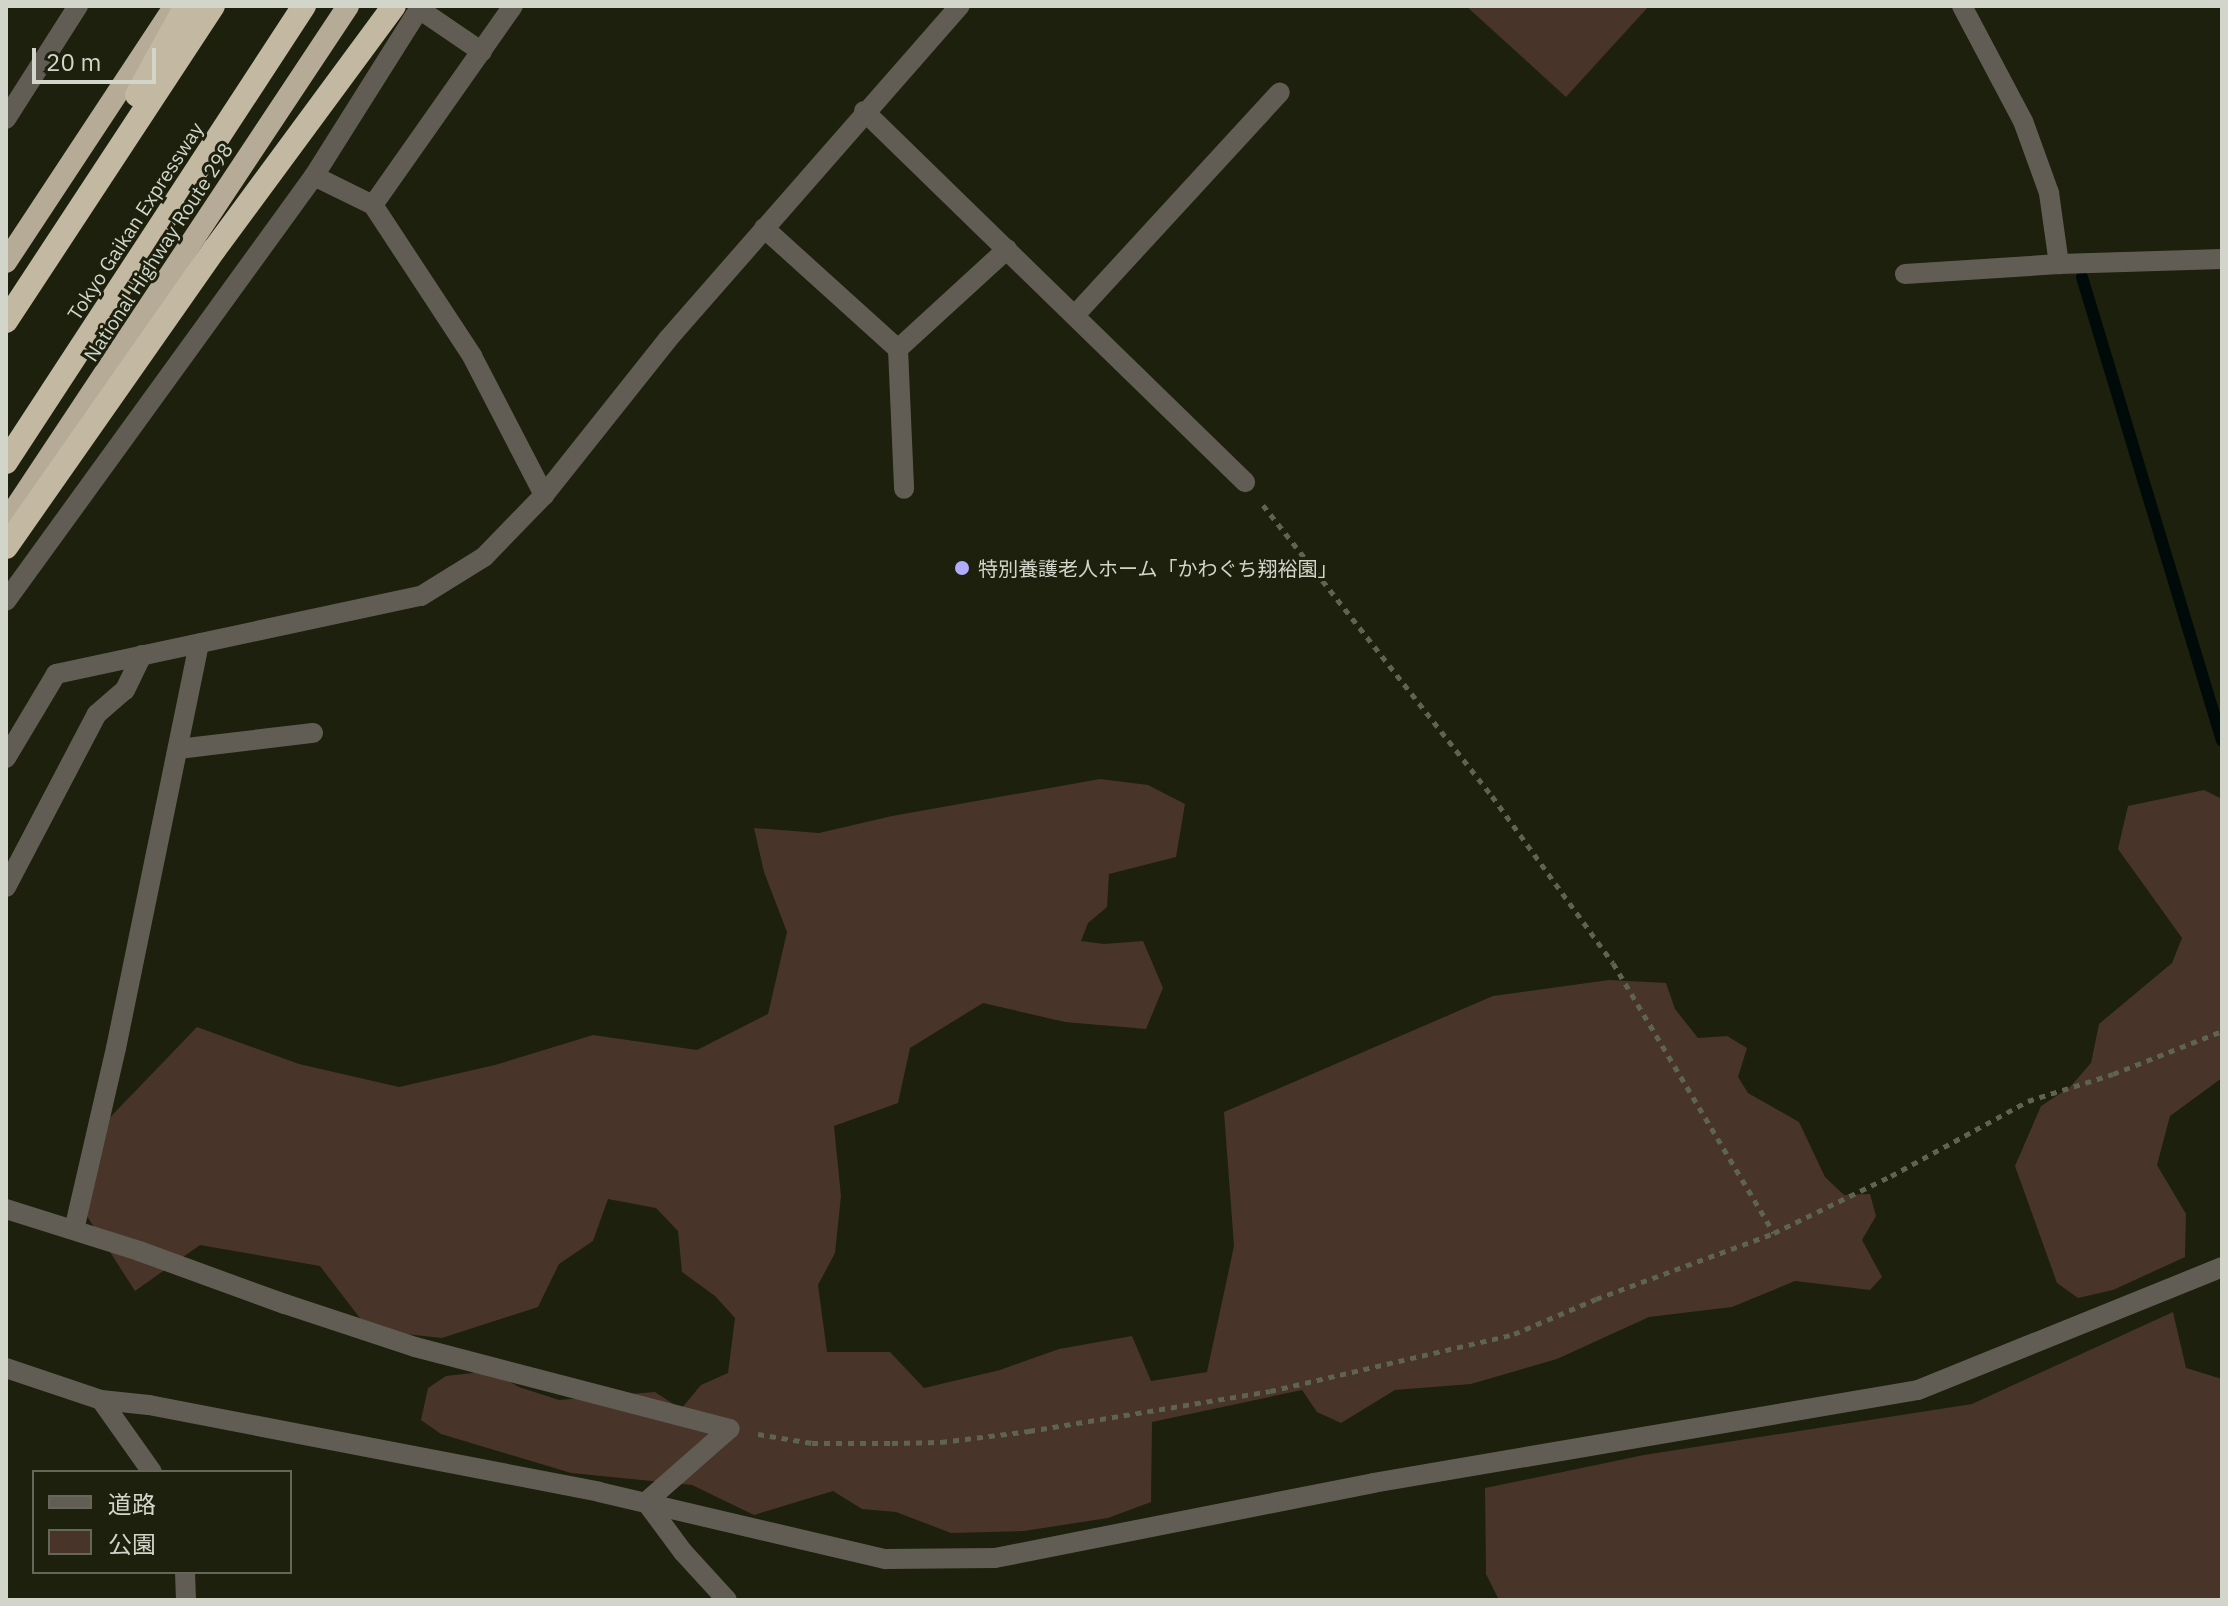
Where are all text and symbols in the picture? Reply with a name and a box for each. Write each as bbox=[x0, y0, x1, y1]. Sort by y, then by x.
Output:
scale bar bbox=[36, 32, 160, 82]
text: 20 m bbox=[46, 46, 101, 78]
street label: Tokyo Gaikan Expressway bbox=[62, 118, 208, 324]
street label: National Highway Route 298 bbox=[78, 138, 238, 366]
place label: 特別養護老人ホーム「かわぐち翔裕園」 bbox=[978, 556, 1338, 580]
marker: 特別養護老人ホーム「かわぐち翔裕園」 bbox=[953, 559, 971, 577]
legend bbox=[32, 1470, 292, 1574]
text: 道路 bbox=[108, 1488, 156, 1520]
text: 公園 bbox=[108, 1528, 156, 1560]

